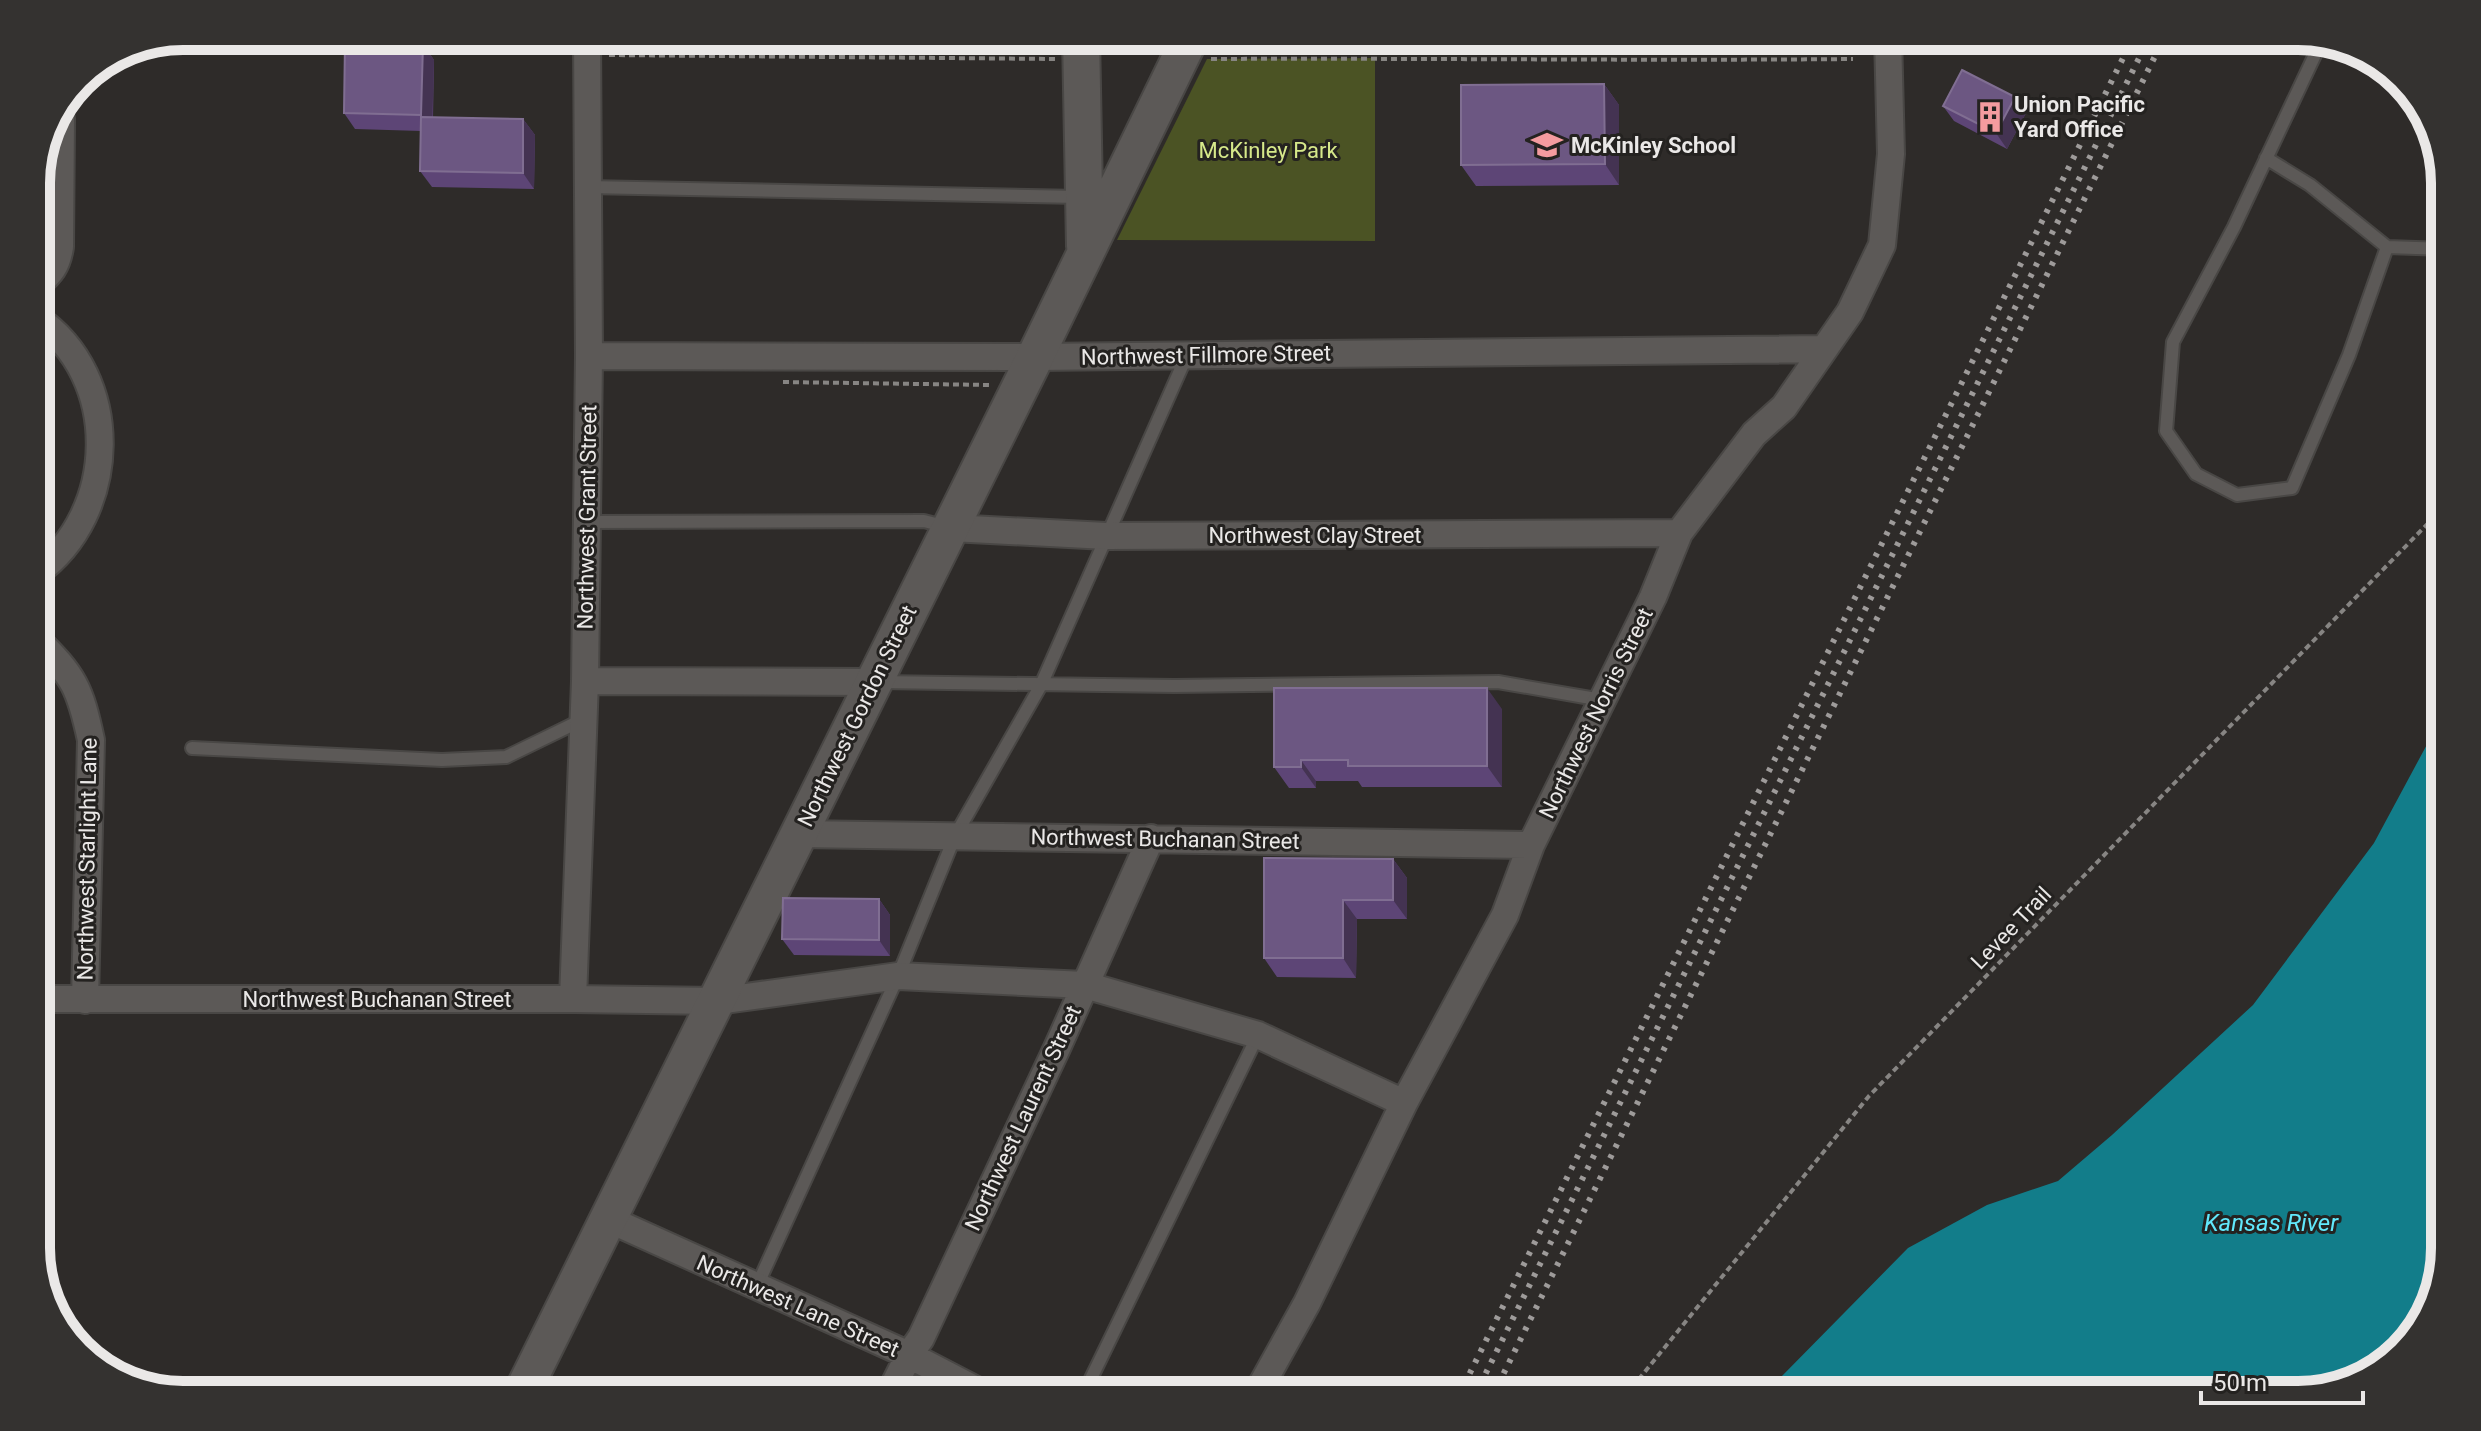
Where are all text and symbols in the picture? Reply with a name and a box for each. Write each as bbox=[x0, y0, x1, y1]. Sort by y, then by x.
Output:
place label: Union Pacific Yard Office bbox=[2014, 92, 2145, 142]
building icon: Union Pacific Yard Office bbox=[1973, 100, 2007, 134]
school or university icon: McKinley School bbox=[1530, 128, 1564, 162]
place label: McKinley School bbox=[1571, 133, 1736, 158]
park label: McKinley Park bbox=[1198, 138, 1338, 163]
street label: Northwest Fillmore Street bbox=[1081, 340, 1331, 370]
street label: Northwest Grant Street bbox=[573, 405, 601, 629]
street label: Northwest Clay Street bbox=[1208, 523, 1422, 548]
street label: Northwest Gordon Street bbox=[792, 601, 922, 831]
street label: Northwest Norris Street bbox=[1534, 604, 1658, 822]
street label: Northwest Starlight Lane bbox=[72, 737, 102, 981]
street label: Northwest Buchanan Street bbox=[1030, 824, 1300, 854]
street label: Levee Trail bbox=[1966, 882, 2056, 974]
street label: Northwest Buchanan Street bbox=[243, 987, 511, 1012]
street label: Northwest Laurent Street bbox=[960, 1001, 1086, 1235]
water label: Kansas River bbox=[2204, 1209, 2339, 1237]
street label: Northwest Lane Street bbox=[693, 1250, 903, 1362]
scale bar bbox=[2201, 1355, 2363, 1405]
text: 50 m bbox=[2213, 1369, 2267, 1397]

